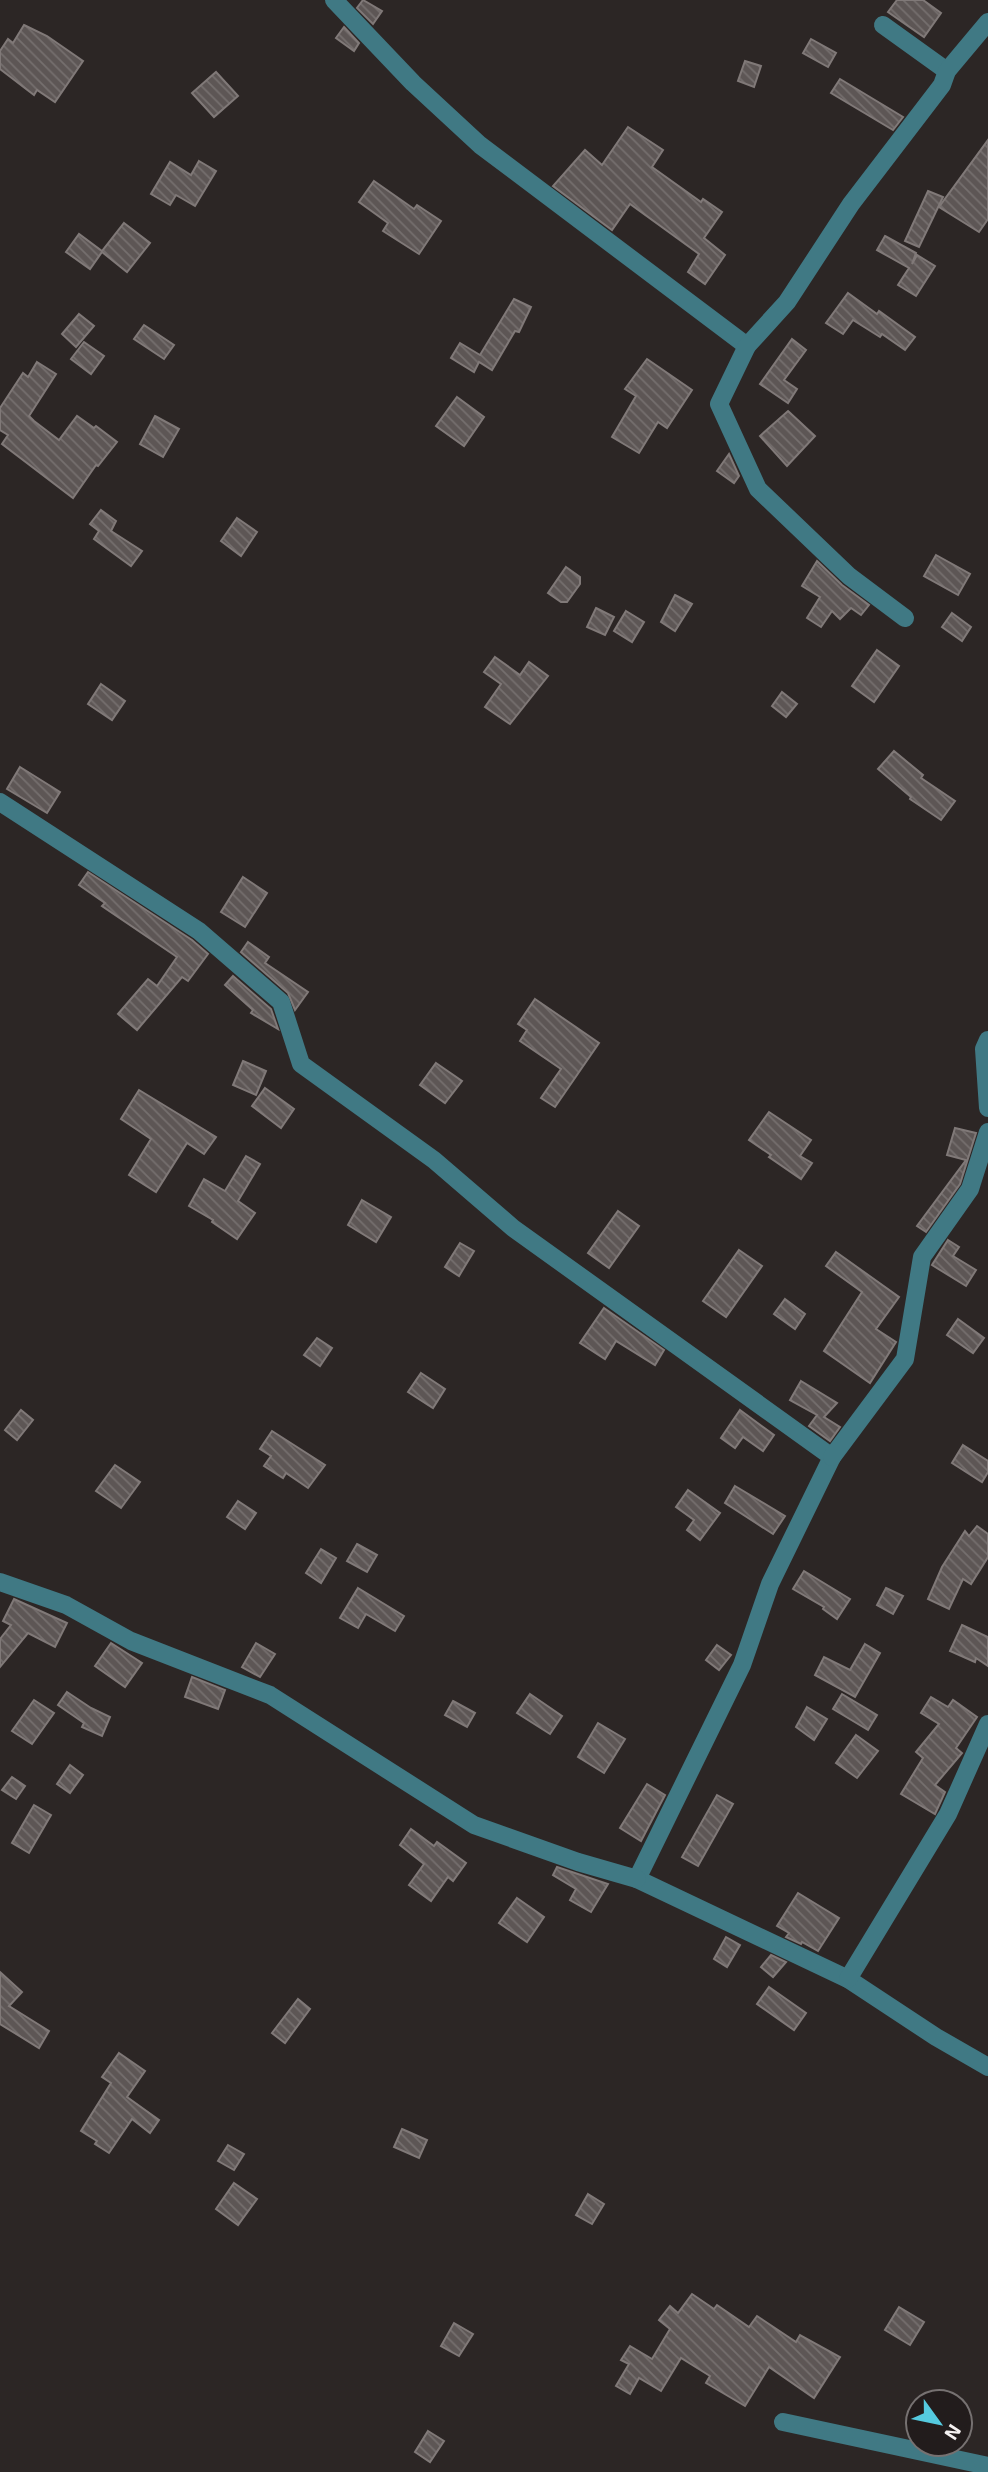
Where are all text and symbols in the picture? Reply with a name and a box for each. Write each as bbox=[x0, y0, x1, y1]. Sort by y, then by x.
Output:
north arrow bbox=[904, 2388, 974, 2458]
text: N bbox=[940, 2421, 967, 2445]

